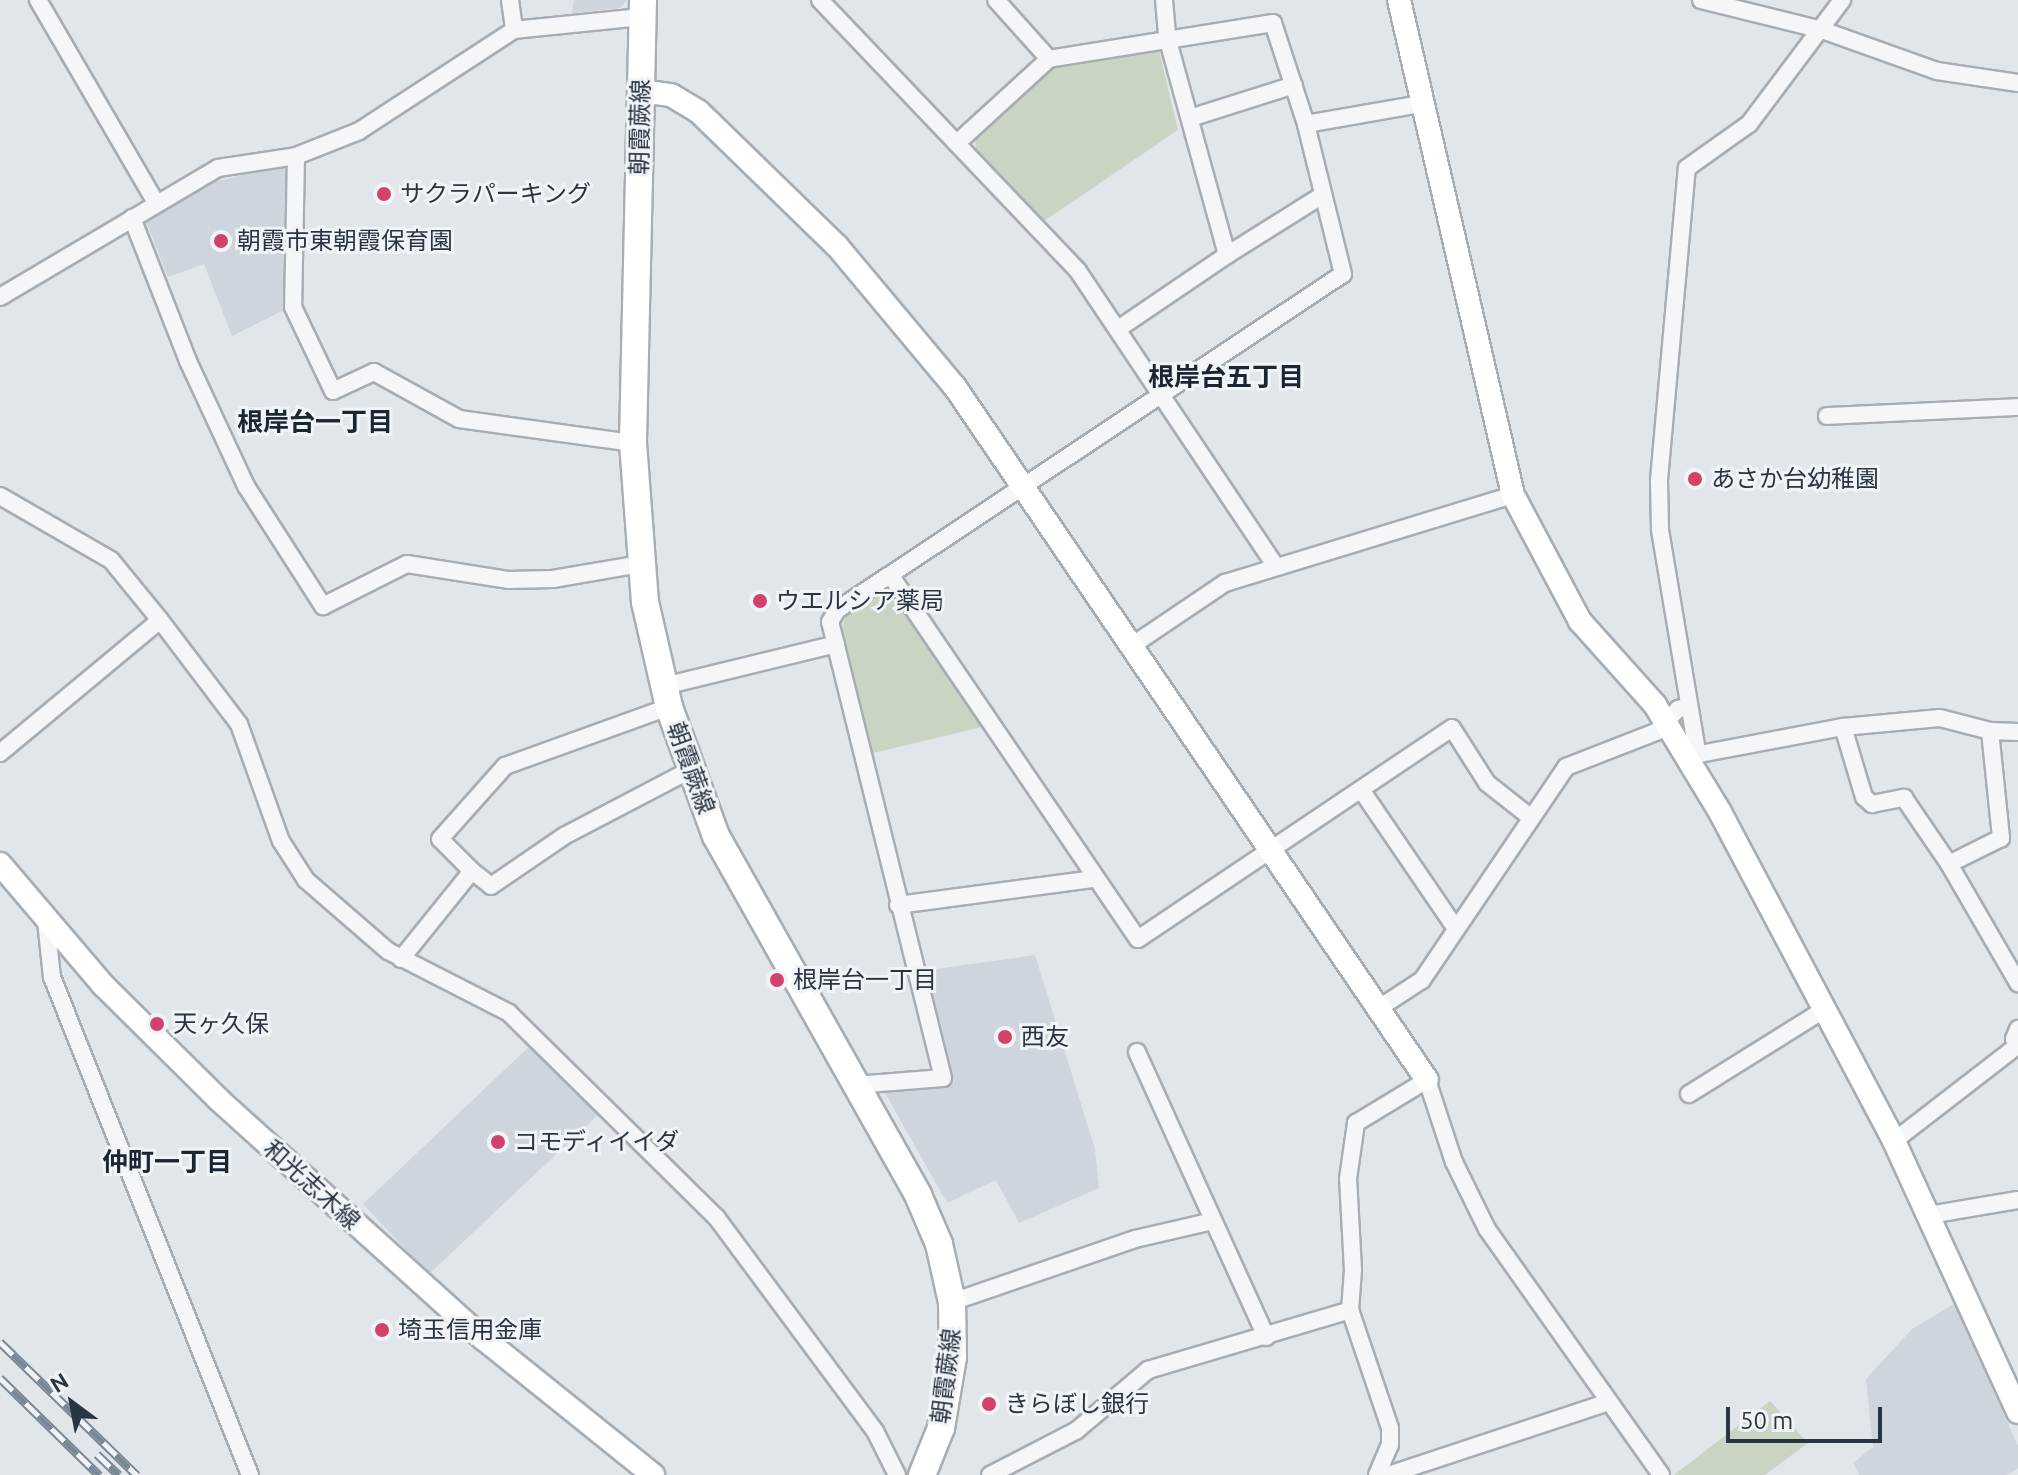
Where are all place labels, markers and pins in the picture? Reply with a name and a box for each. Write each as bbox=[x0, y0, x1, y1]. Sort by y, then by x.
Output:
place label: サクラパーキング bbox=[400, 180, 592, 208]
marker: サクラパーキング bbox=[375, 185, 393, 203]
place label: 朝霞市東朝霞保育園 bbox=[237, 227, 453, 255]
marker: 朝霞市東朝霞保育園 bbox=[212, 232, 230, 250]
place label: あさか台幼稚園 bbox=[1711, 465, 1879, 493]
marker: あさか台幼稚園 bbox=[1686, 470, 1704, 488]
place label: ウエルシア薬局 bbox=[776, 587, 944, 615]
marker: ウエルシア薬局 bbox=[751, 592, 769, 610]
place label: 根岸台一丁目 bbox=[793, 966, 937, 994]
marker: 根岸台一丁目 bbox=[768, 971, 786, 989]
place label: 天ヶ久保 bbox=[173, 1010, 269, 1038]
marker: 天ヶ久保 bbox=[148, 1015, 166, 1033]
place label: 西友 bbox=[1021, 1023, 1069, 1051]
marker: 西友 bbox=[996, 1028, 1014, 1046]
place label: コモディイイダ bbox=[514, 1128, 682, 1156]
marker: コモディイイダ bbox=[489, 1133, 507, 1151]
place label: 埼玉信用金庫 bbox=[398, 1316, 542, 1344]
marker: 埼玉信用金庫 bbox=[373, 1321, 391, 1339]
place label: きらぼし銀行 bbox=[1005, 1390, 1149, 1418]
marker: きらぼし銀行 bbox=[980, 1395, 998, 1413]

